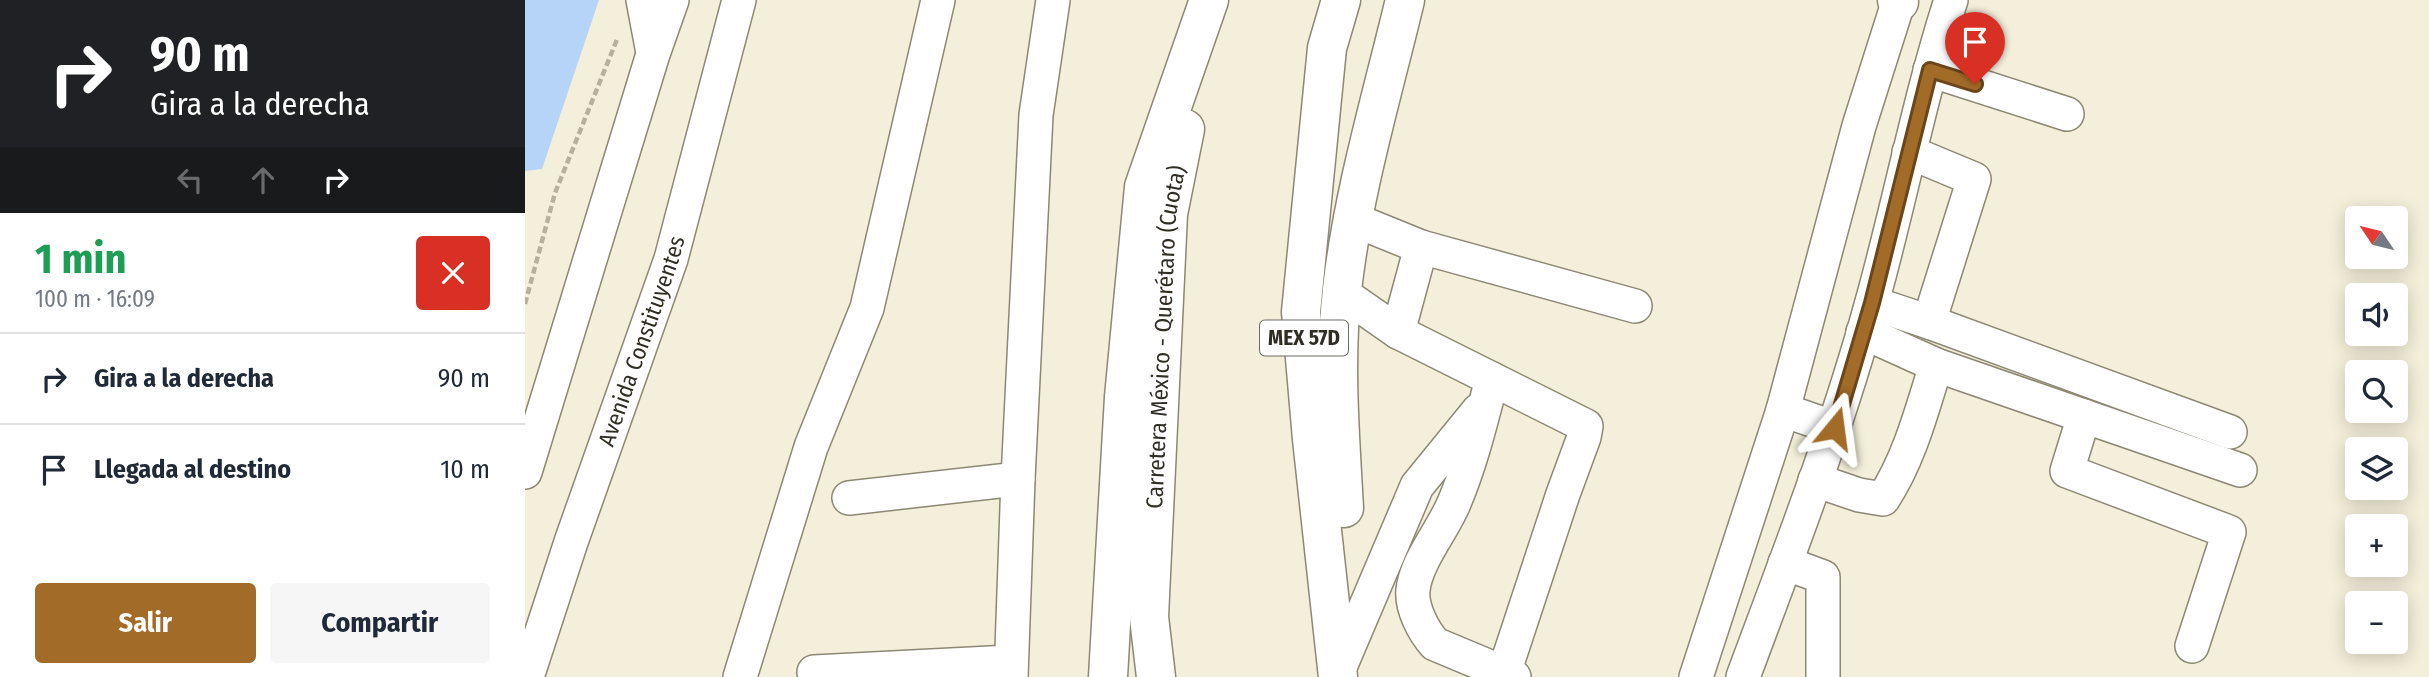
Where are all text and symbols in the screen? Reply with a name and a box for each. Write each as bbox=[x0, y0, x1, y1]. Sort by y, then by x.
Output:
pin bbox=[1945, 12.0, 2005, 84]
icon: arrive bbox=[1956, 23, 1994, 61]
text: 90 m bbox=[150, 25, 250, 84]
icon: right bbox=[35, 28, 126, 119]
text: Gira a la derecha bbox=[150, 85, 370, 123]
icon: left bbox=[171, 161, 209, 199]
icon: ahead bbox=[244, 161, 282, 199]
icon: right bbox=[317, 161, 355, 199]
street label: Carretera México - Querétaro (Cuota) bbox=[1140, 163, 1191, 509]
north arrow bbox=[2345, 206, 2408, 270]
map controls bbox=[2345, 206, 2408, 654]
street label: Avenida Constituyentes bbox=[592, 233, 690, 450]
text: 1 min bbox=[35, 234, 126, 284]
button: close bbox=[416, 236, 490, 310]
button: sound bbox=[2345, 283, 2408, 346]
text: 100 m · 16:09 bbox=[35, 285, 155, 313]
road number: MEX 57D bbox=[1260, 320, 1348, 356]
icon: right bbox=[35, 360, 73, 398]
button: search bbox=[2345, 360, 2408, 423]
text: Gira a la derecha bbox=[94, 363, 274, 394]
text: 90 m bbox=[438, 363, 490, 394]
position arrow bbox=[1798, 391, 1872, 465]
button: layers bbox=[2345, 437, 2408, 500]
icon: arrive bbox=[35, 451, 73, 489]
text: Llegada al destino bbox=[94, 454, 291, 485]
text: 10 m bbox=[440, 454, 490, 485]
button: + bbox=[2345, 514, 2408, 577]
button: Salir bbox=[35, 583, 256, 663]
button: Compartir bbox=[270, 583, 490, 663]
button: − bbox=[2345, 591, 2408, 654]

